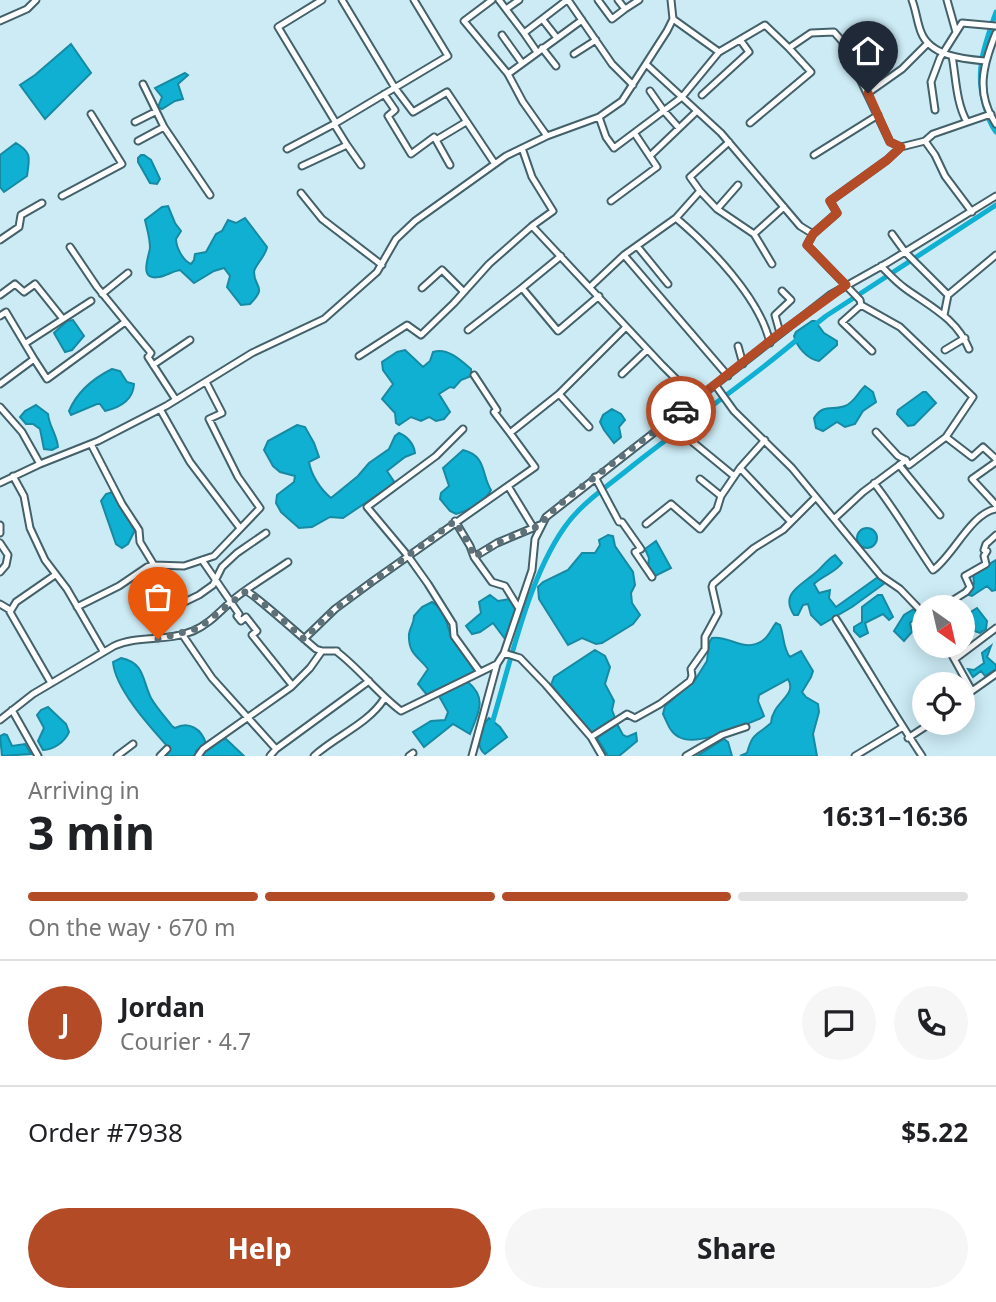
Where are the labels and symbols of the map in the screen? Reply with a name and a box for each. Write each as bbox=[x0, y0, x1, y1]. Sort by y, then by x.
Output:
pin bbox=[838, 21, 898, 93]
courier bbox=[646, 376, 716, 446]
pin bbox=[128, 567, 188, 639]
north arrow bbox=[912, 595, 975, 658]

